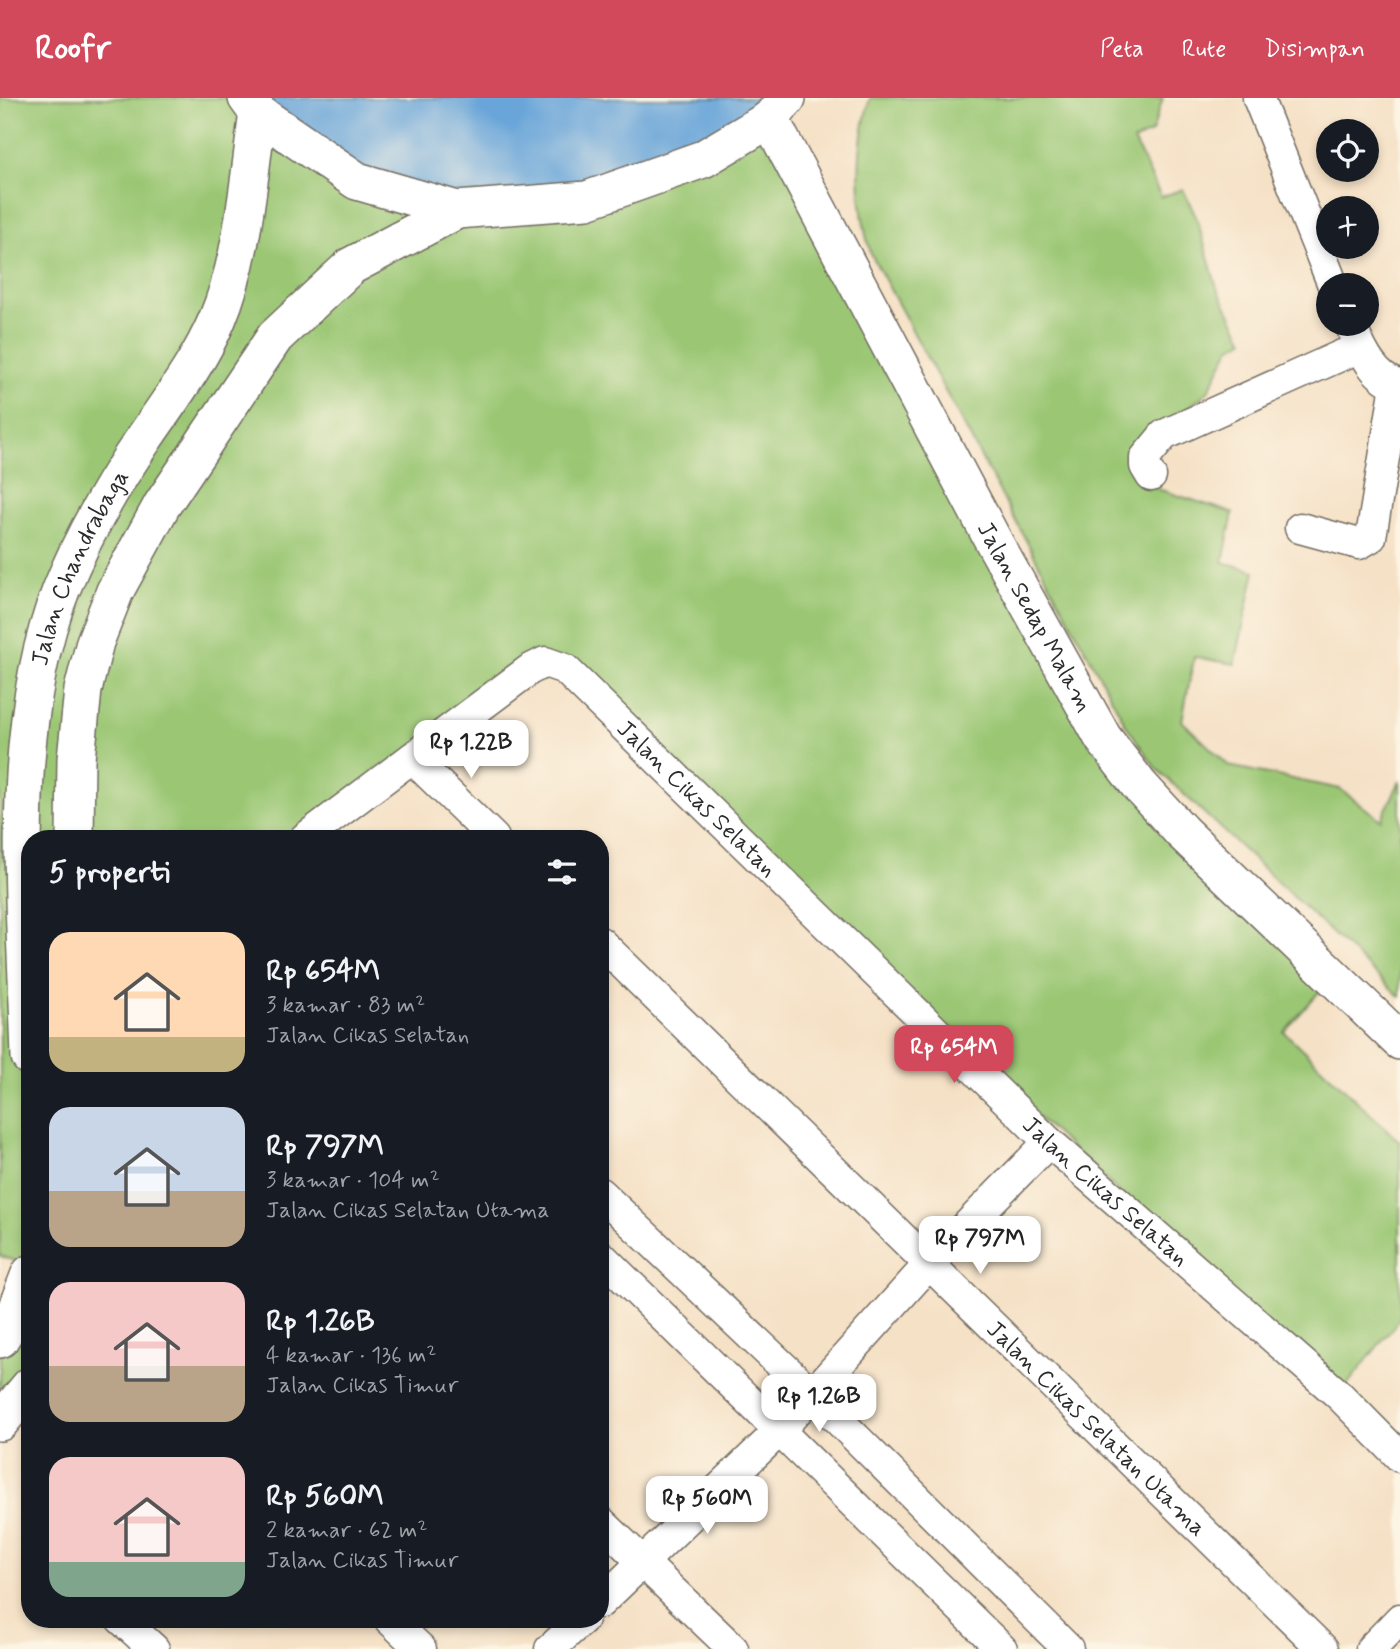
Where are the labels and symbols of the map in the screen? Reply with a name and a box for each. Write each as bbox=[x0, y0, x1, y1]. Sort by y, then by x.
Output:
street label: Jalan Chandrabaga bbox=[25, 464, 137, 669]
street label: Jalan Sedap Malam bbox=[969, 517, 1100, 718]
street label: Jalan Cikas Selatan bbox=[609, 714, 783, 885]
pin: Rp 1.22B bbox=[399, 720, 543, 780]
pin: Rp 654M bbox=[889, 1026, 1019, 1085]
street label: Jalan Cikas Selatan bbox=[1015, 1110, 1195, 1274]
pin: Rp 797M bbox=[915, 1216, 1045, 1276]
street label: Jalan Cikas Selatan Utama bbox=[979, 1314, 1212, 1543]
pin: Rp 1.26B bbox=[747, 1374, 891, 1434]
pin: Rp 560M bbox=[642, 1476, 772, 1536]

